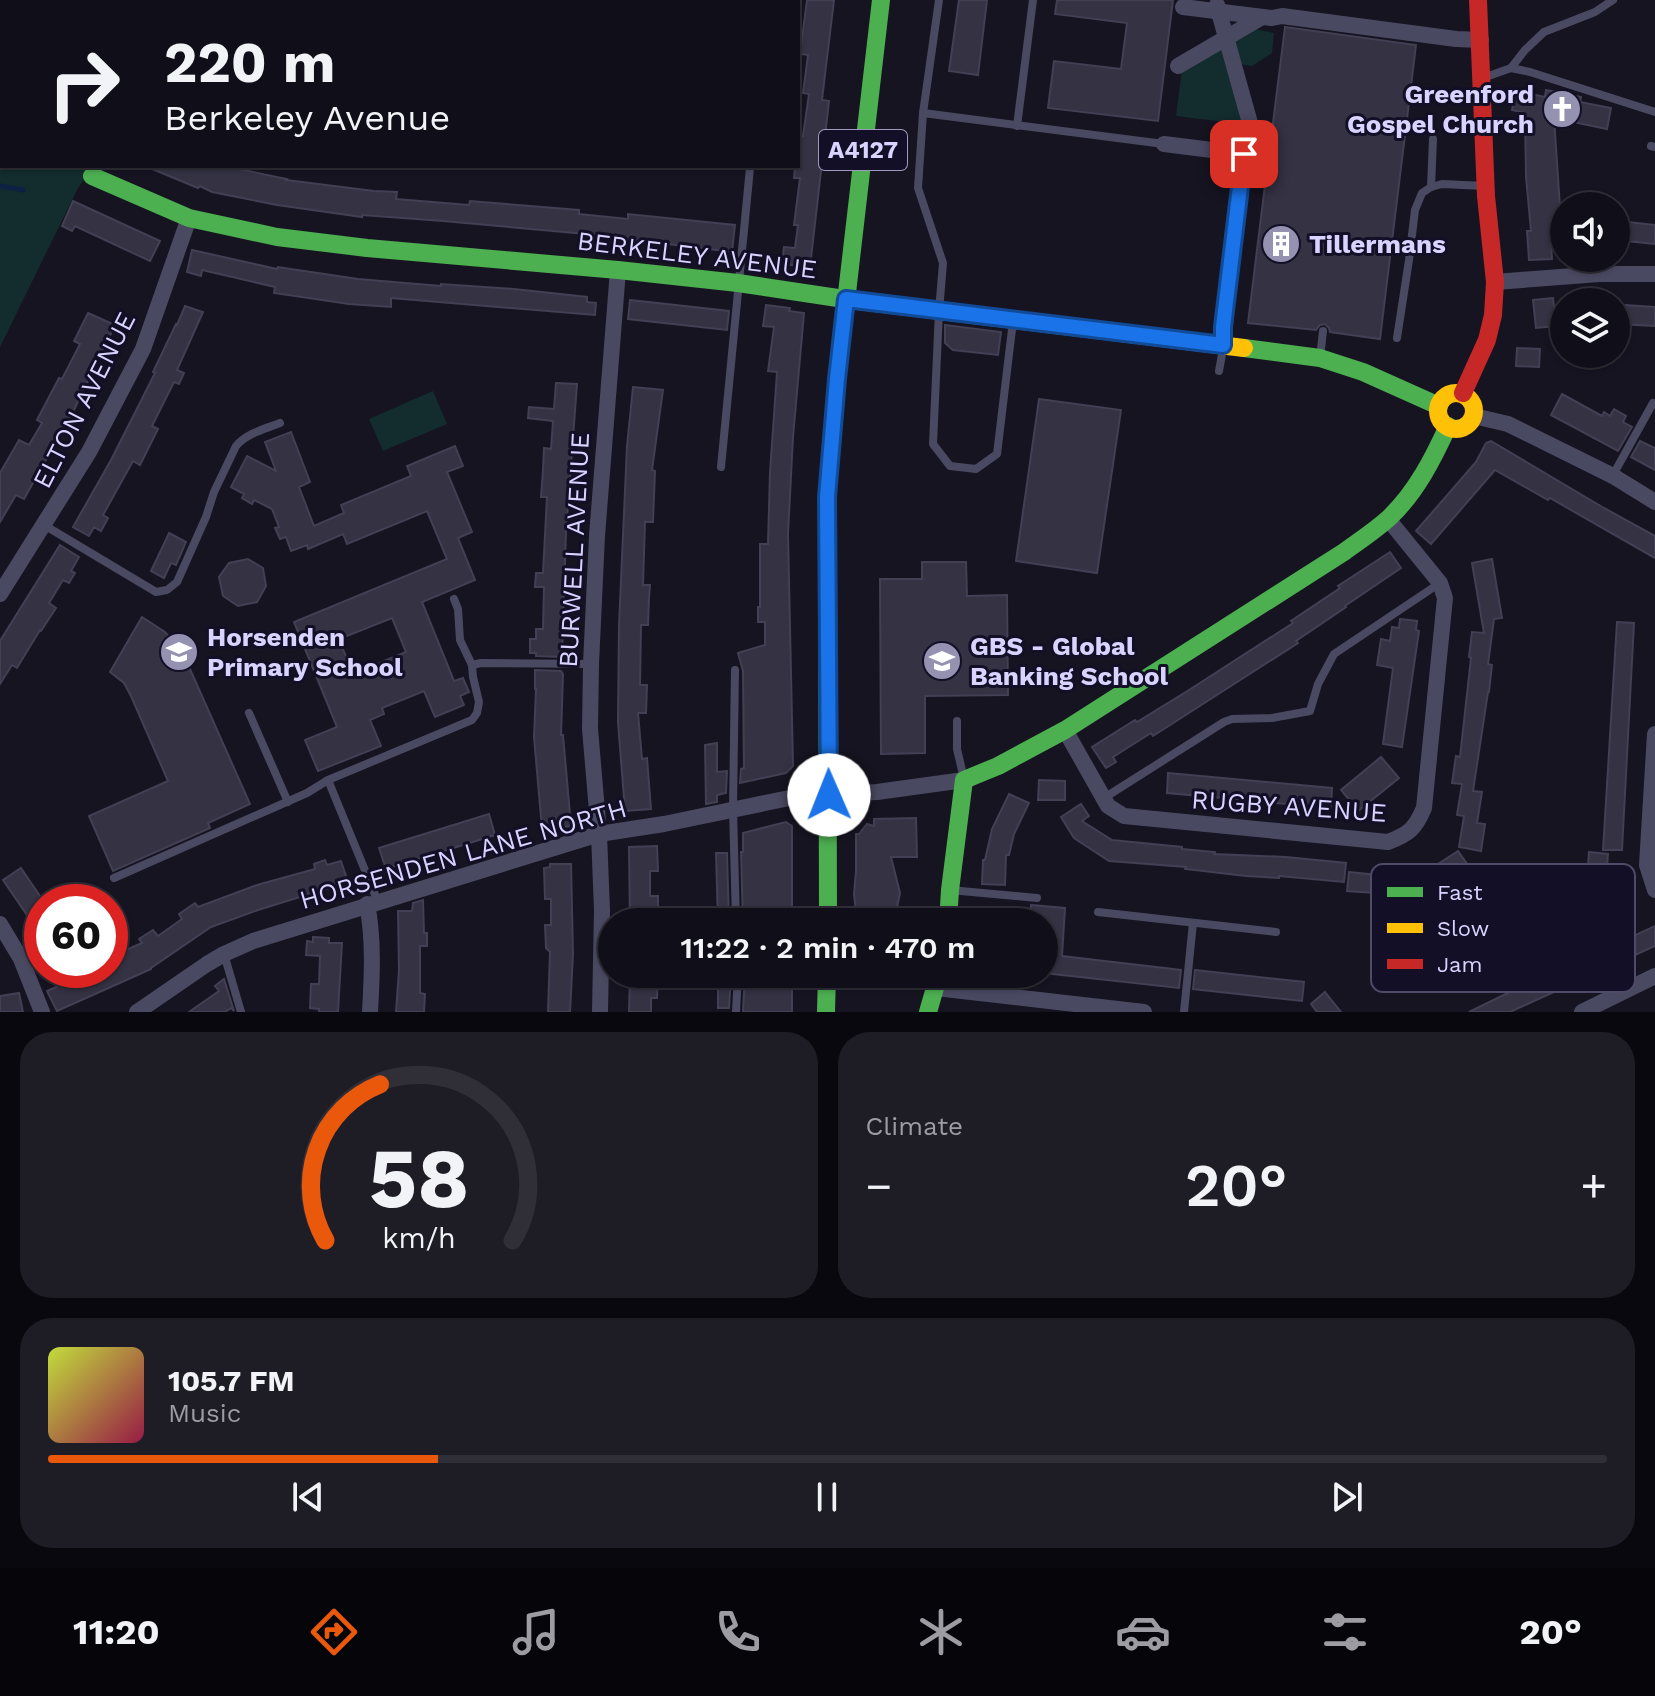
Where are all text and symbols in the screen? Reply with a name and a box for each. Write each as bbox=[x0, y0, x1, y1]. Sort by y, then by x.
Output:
text: 220 m bbox=[164, 30, 336, 96]
icon: right bbox=[32, 32, 136, 136]
place label: Greenford Gospel Church bbox=[1347, 79, 1534, 139]
church icon: Greenford Gospel Church bbox=[1541, 88, 1583, 130]
text: Berkeley Avenue bbox=[164, 97, 450, 139]
pin bbox=[1210, 120, 1278, 188]
road number: A4127 bbox=[819, 130, 907, 170]
icon: arrive bbox=[1222, 132, 1266, 176]
map controls bbox=[1550, 192, 1630, 368]
button: sound bbox=[1550, 192, 1630, 272]
building icon: Tillermans bbox=[1260, 223, 1302, 265]
street label: BERKELEY AVENUE bbox=[575, 225, 819, 285]
place label: Tillermans bbox=[1309, 229, 1446, 259]
button: layers bbox=[1550, 288, 1630, 368]
street label: ELTON AVENUE bbox=[27, 307, 141, 493]
street label: BURWELL AVENUE bbox=[553, 432, 595, 668]
place label: Horsenden Primary School bbox=[207, 622, 403, 682]
school or university icon: Horsenden Primary School bbox=[158, 631, 200, 673]
place label: GBS - Global Banking School bbox=[970, 631, 1169, 691]
school or university icon: GBS - Global Banking School bbox=[921, 640, 963, 682]
position arrow bbox=[787, 753, 871, 837]
street label: RUGBY AVENUE bbox=[1190, 784, 1388, 828]
street label: HORSENDEN LANE NORTH bbox=[296, 793, 630, 915]
legend bbox=[1371, 864, 1635, 992]
text: Fast bbox=[1437, 880, 1483, 905]
speed limit sign: 60 bbox=[24, 884, 128, 988]
text: Slow bbox=[1437, 916, 1489, 941]
text: 11:22 · 2 min · 470 m bbox=[681, 930, 975, 965]
text: Jam bbox=[1437, 952, 1482, 977]
text: Climate bbox=[866, 1111, 963, 1141]
text: 58 bbox=[368, 1130, 469, 1227]
text: 20° bbox=[1185, 1150, 1288, 1221]
text: − bbox=[866, 1160, 892, 1212]
text: + bbox=[1580, 1160, 1607, 1212]
text: km/h bbox=[382, 1221, 456, 1255]
text: 105.7 FM bbox=[168, 1363, 295, 1398]
text: Music bbox=[168, 1398, 241, 1428]
icon: previous bbox=[286, 1475, 330, 1519]
icon: pause bbox=[805, 1475, 849, 1519]
icon: next bbox=[1325, 1475, 1369, 1519]
icon: directions bbox=[306, 1604, 362, 1660]
icon: music bbox=[508, 1604, 564, 1660]
icon: phone bbox=[710, 1604, 766, 1660]
icon: climate bbox=[913, 1604, 969, 1660]
icon: car bbox=[1115, 1604, 1171, 1660]
icon: filters bbox=[1317, 1604, 1373, 1660]
text: 11:20 bbox=[73, 1611, 160, 1653]
text: 20° bbox=[1519, 1611, 1582, 1653]

